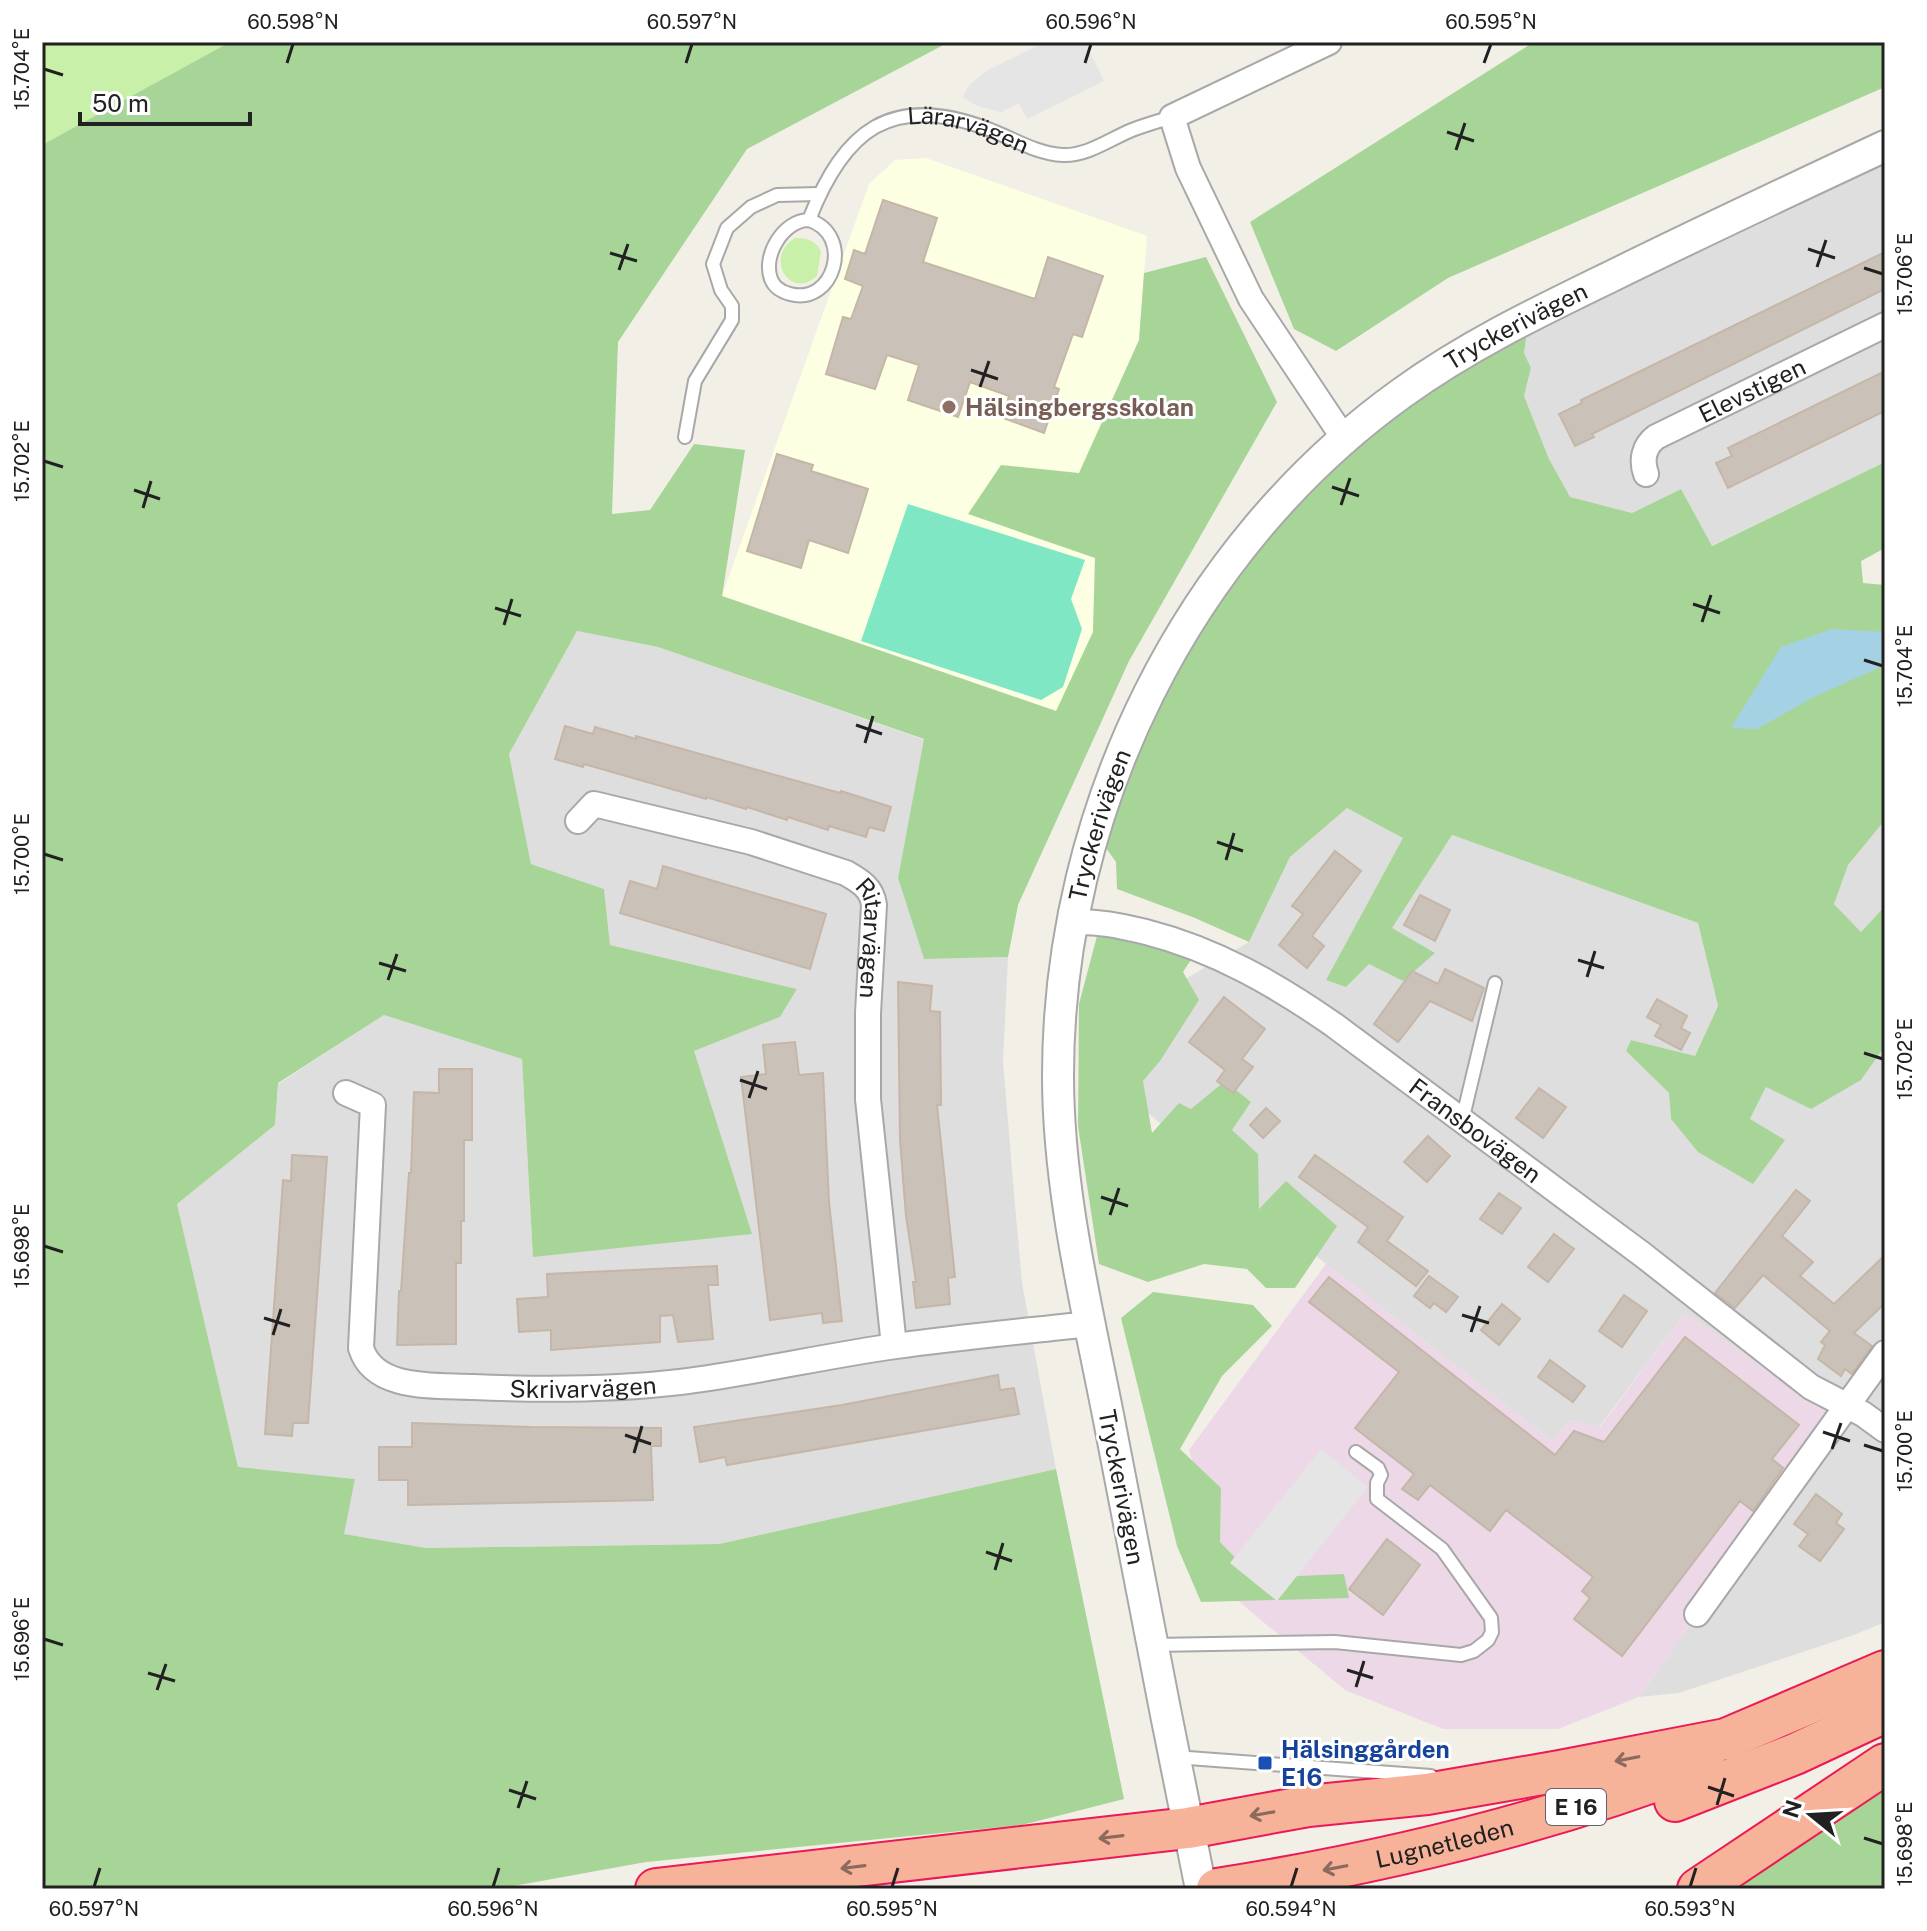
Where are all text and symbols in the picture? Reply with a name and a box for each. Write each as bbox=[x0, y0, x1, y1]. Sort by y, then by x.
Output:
text: 60.598°N bbox=[247, 10, 339, 34]
text: 60.597°N bbox=[647, 10, 737, 34]
text: 60.596°N bbox=[1045, 10, 1137, 34]
text: 60.595°N bbox=[1445, 10, 1537, 34]
text: 15.704°E bbox=[10, 28, 34, 110]
scale bar bbox=[80, 76, 250, 126]
text: 50 m bbox=[92, 89, 149, 117]
street label: Lärarvägen bbox=[906, 101, 1033, 159]
text: 15.706°E bbox=[1893, 233, 1917, 315]
street label: Tryckerivägen bbox=[1439, 276, 1592, 375]
street label: Elevstigen bbox=[1694, 352, 1810, 428]
place label: Hälsingbergsskolan bbox=[965, 393, 1194, 421]
marker: Hälsingbergsskolan bbox=[940, 398, 958, 416]
text: 15.702°E bbox=[10, 420, 34, 502]
text: 15.704°E bbox=[1893, 625, 1917, 707]
street label: Tryckerivägen bbox=[1063, 745, 1136, 903]
text: 15.700°E bbox=[10, 813, 34, 895]
street label: Ritarvägen bbox=[850, 872, 888, 999]
text: 15.702°E bbox=[1893, 1018, 1917, 1100]
street label: Fransbovägen bbox=[1404, 1072, 1547, 1188]
text: 15.698°E bbox=[10, 1204, 34, 1288]
street label: Skrivarvägen bbox=[509, 1371, 658, 1403]
street label: Tryckerivägen bbox=[1093, 1407, 1151, 1567]
text: 15.700°E bbox=[1893, 1410, 1917, 1492]
text: 15.696°E bbox=[10, 1597, 34, 1681]
place label: Hälsinggården E16 bbox=[1281, 1735, 1450, 1791]
one-way arrow bbox=[1615, 1752, 1640, 1767]
marker: Hälsinggården E16 bbox=[1256, 1754, 1274, 1772]
north arrow bbox=[1771, 1775, 1851, 1855]
road number: E 16 bbox=[1546, 1789, 1606, 1825]
text: N bbox=[1777, 1797, 1807, 1821]
text: 15.698°E bbox=[1893, 1802, 1917, 1886]
one-way arrow bbox=[1249, 1808, 1275, 1823]
street label: Lugnetleden bbox=[1373, 1812, 1516, 1873]
one-way arrow bbox=[1098, 1829, 1125, 1844]
one-way arrow bbox=[840, 1859, 867, 1874]
one-way arrow bbox=[1323, 1861, 1348, 1876]
text: 60.597°N bbox=[49, 1897, 139, 1921]
text: 60.596°N bbox=[447, 1897, 539, 1921]
text: 60.595°N bbox=[846, 1897, 938, 1921]
text: 60.594°N bbox=[1245, 1897, 1337, 1921]
text: 60.593°N bbox=[1644, 1897, 1736, 1921]

